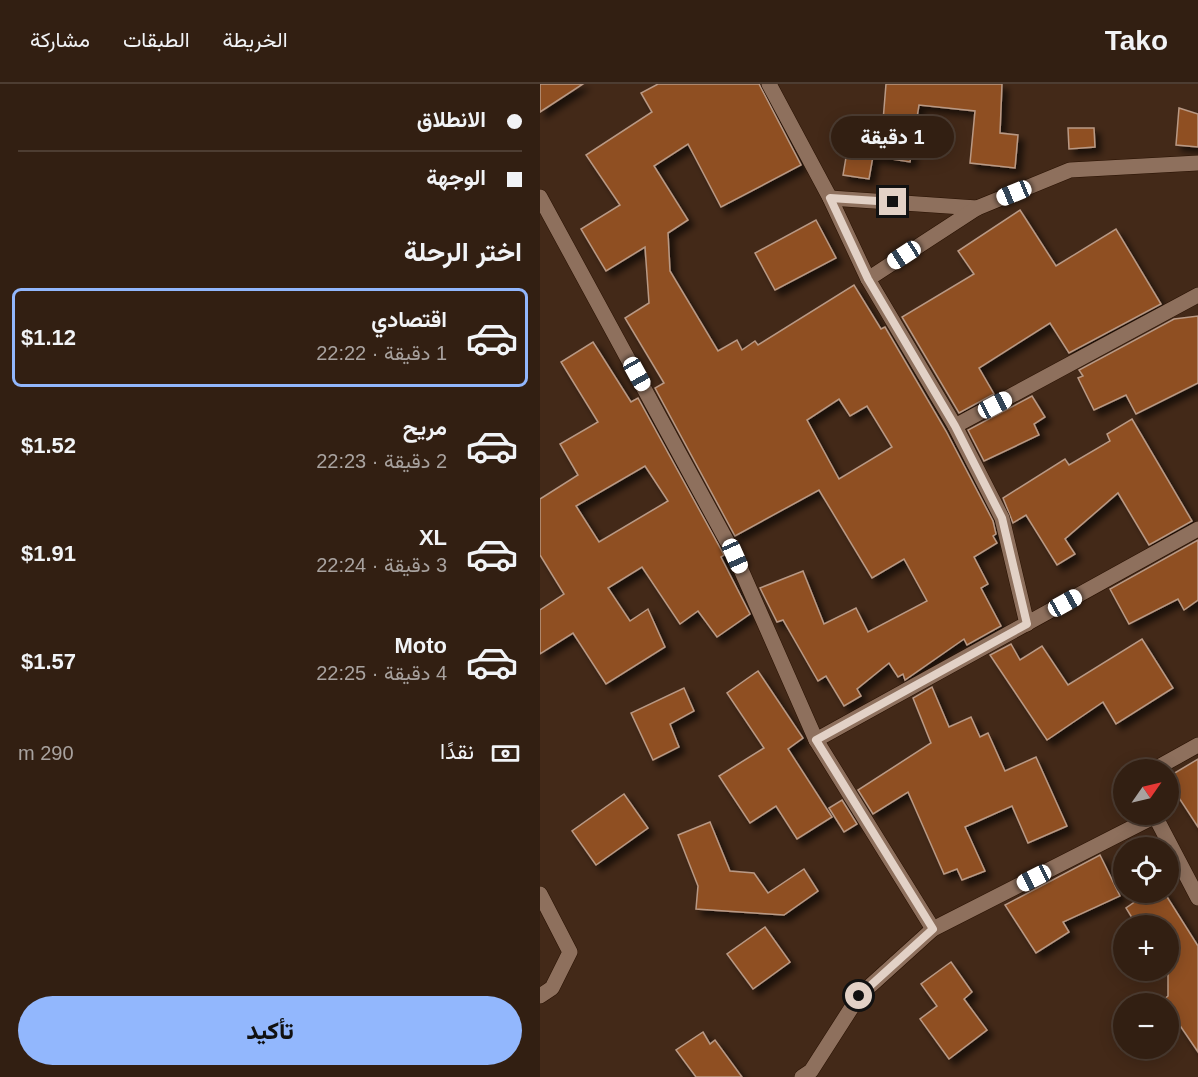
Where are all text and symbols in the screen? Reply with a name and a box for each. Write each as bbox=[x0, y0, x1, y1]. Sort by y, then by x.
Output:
text: Tako bbox=[1105, 25, 1168, 56]
text: مشاركة bbox=[30, 28, 90, 51]
text: الطبقات bbox=[123, 28, 190, 51]
text: الخريطة bbox=[223, 28, 288, 51]
text: الانطلاق bbox=[417, 107, 486, 132]
callout: 1 دقيقة bbox=[832, 115, 955, 157]
text: 1 دقيقة bbox=[860, 126, 925, 148]
text: الوجهة bbox=[426, 165, 486, 190]
car bbox=[994, 178, 1034, 208]
route end bbox=[879, 188, 906, 215]
text: اختر الرحلة bbox=[404, 237, 522, 267]
car bbox=[884, 238, 924, 272]
text: اقتصادي bbox=[371, 307, 447, 332]
icon: car bbox=[465, 311, 519, 365]
text: $1.12 bbox=[21, 325, 76, 350]
text: 1 دقيقة · 22:22 bbox=[316, 342, 447, 364]
car bbox=[620, 354, 654, 394]
car bbox=[975, 389, 1015, 421]
text: مريح bbox=[403, 415, 447, 440]
icon: car bbox=[465, 419, 519, 473]
text: $1.52 bbox=[21, 433, 76, 458]
text: 2 دقيقة · 22:23 bbox=[316, 450, 447, 472]
text: XL bbox=[419, 525, 447, 550]
icon: car bbox=[465, 527, 519, 581]
car bbox=[719, 536, 751, 576]
text: $1.91 bbox=[21, 541, 76, 566]
text: 3 دقيقة · 22:24 bbox=[316, 554, 447, 576]
car bbox=[1045, 586, 1085, 620]
text: Moto bbox=[394, 633, 447, 658]
icon: car bbox=[465, 635, 519, 689]
text: $1.57 bbox=[21, 649, 76, 674]
text: 4 دقيقة · 22:25 bbox=[316, 662, 447, 684]
icon: cash bbox=[489, 737, 522, 770]
text: نقدًا bbox=[440, 739, 474, 764]
text: 290 m bbox=[18, 742, 74, 764]
north arrow bbox=[1113, 759, 1179, 825]
map controls bbox=[1113, 759, 1179, 1059]
button: locate bbox=[1113, 837, 1179, 903]
car bbox=[1014, 862, 1054, 894]
button: + bbox=[1113, 915, 1179, 981]
route start bbox=[845, 982, 872, 1009]
button: − bbox=[1113, 993, 1179, 1059]
button: تأكيد bbox=[18, 996, 522, 1065]

